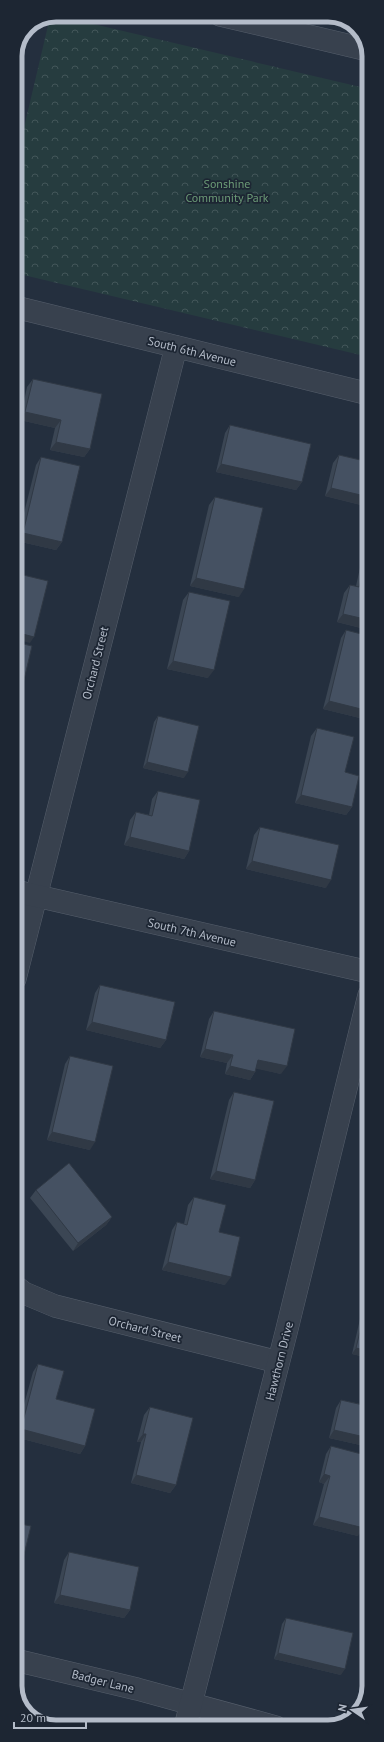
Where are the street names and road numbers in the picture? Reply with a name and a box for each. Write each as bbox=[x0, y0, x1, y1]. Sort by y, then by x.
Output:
street label: South 6th Avenue bbox=[146, 333, 238, 369]
street label: Orchard Street bbox=[79, 625, 111, 701]
street label: South 7th Avenue bbox=[146, 915, 238, 949]
street label: Orchard Street bbox=[107, 1313, 183, 1345]
street label: Hawthorn Drive bbox=[262, 1320, 296, 1402]
street label: Badger Lane bbox=[70, 1666, 136, 1696]

